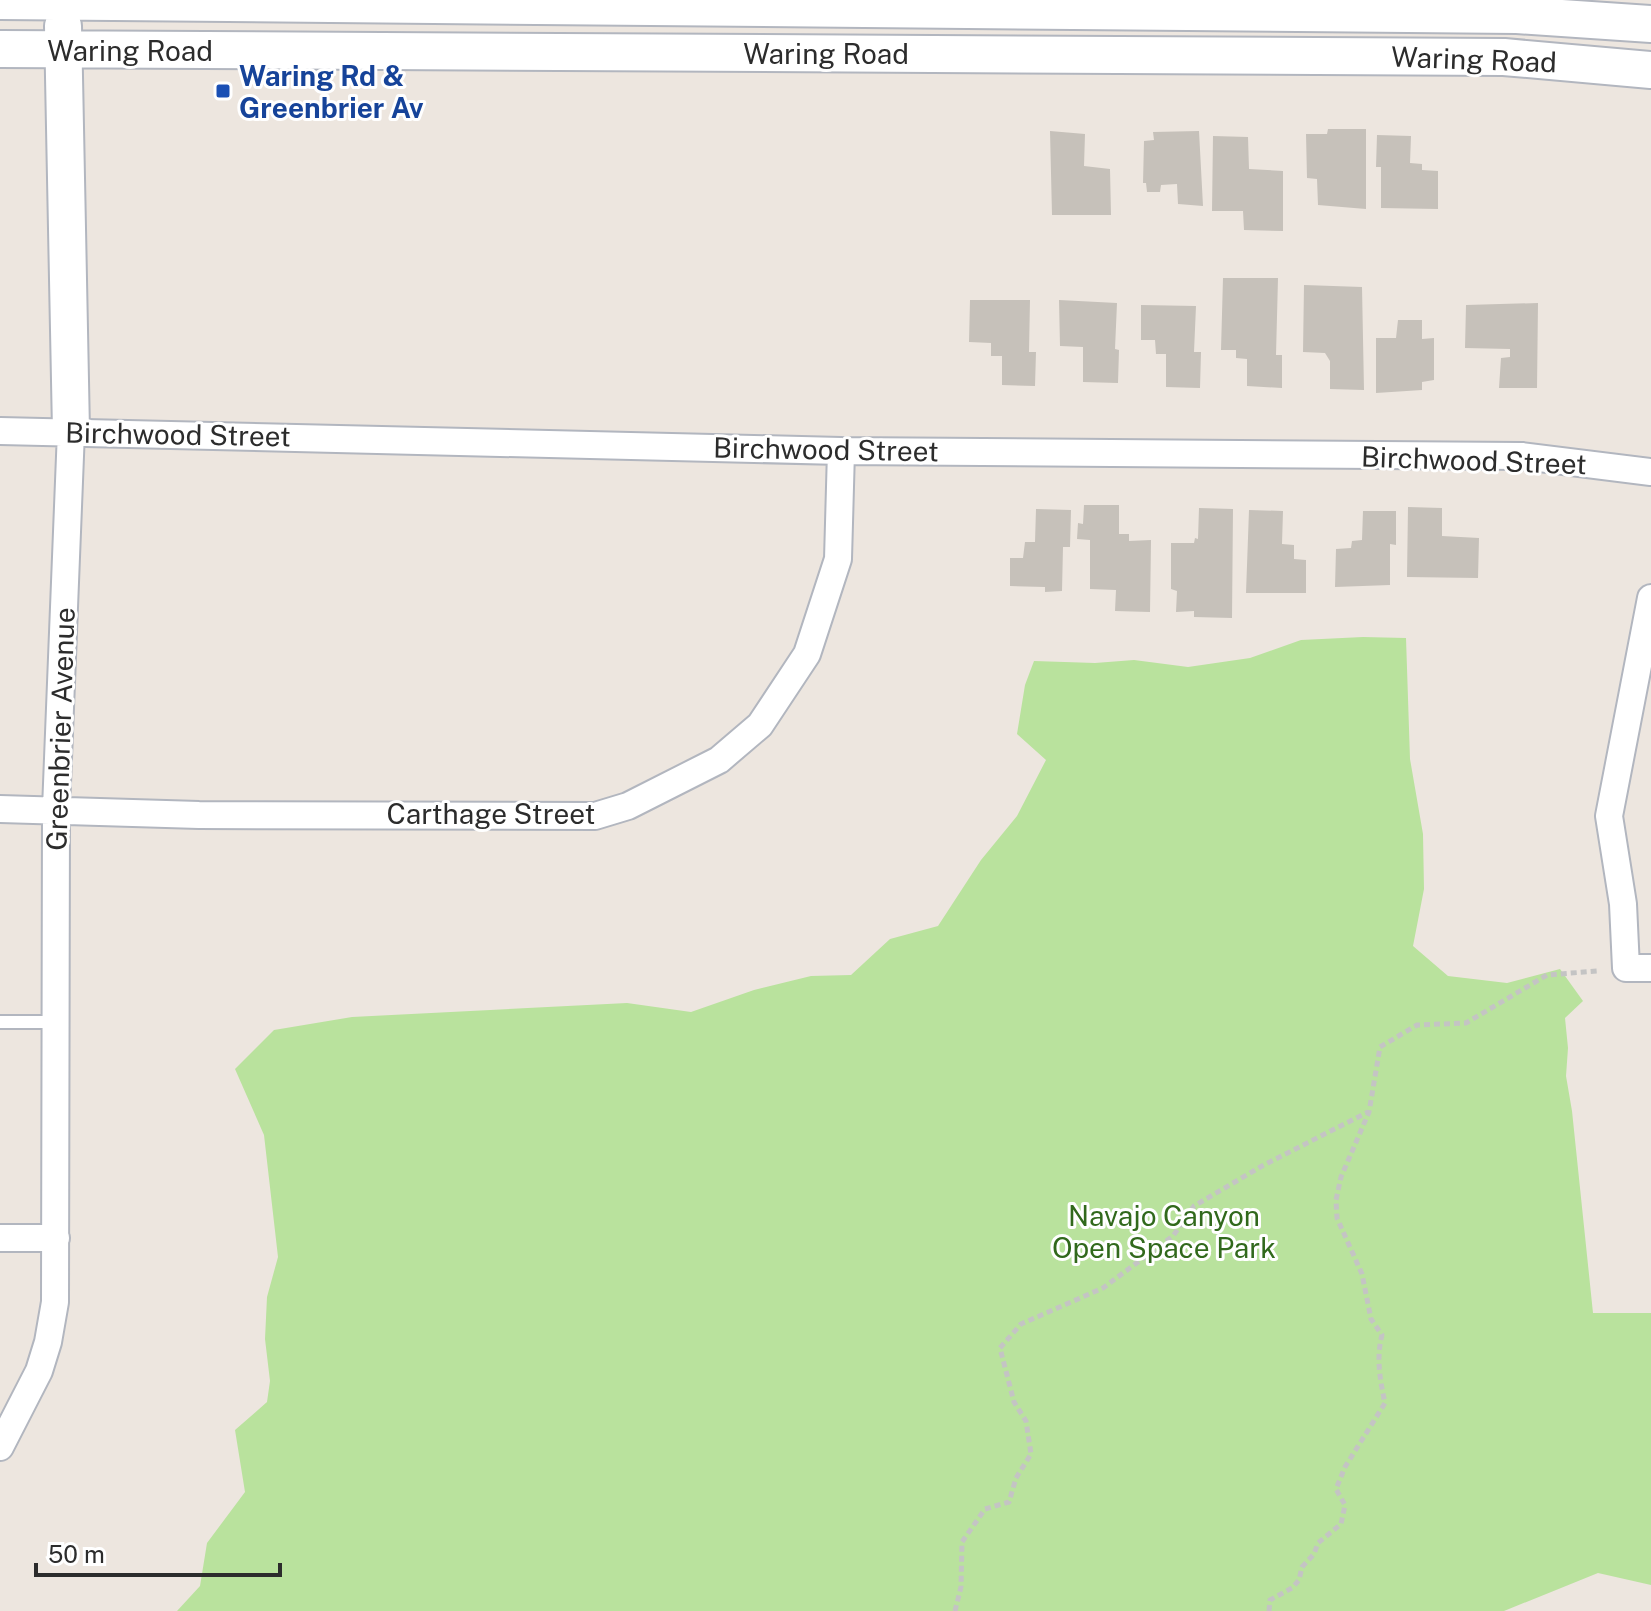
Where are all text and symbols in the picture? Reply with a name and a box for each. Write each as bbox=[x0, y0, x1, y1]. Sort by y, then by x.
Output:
street label: Waring Road bbox=[47, 34, 213, 67]
street label: Waring Road bbox=[743, 37, 909, 70]
street label: Waring Road bbox=[1391, 40, 1557, 78]
place label: Waring Rd & Greenbrier Av bbox=[239, 59, 424, 124]
marker: Waring Rd & Greenbrier Av bbox=[214, 82, 232, 100]
street label: Birchwood Street bbox=[65, 416, 291, 452]
street label: Birchwood Street bbox=[713, 431, 939, 467]
street label: Birchwood Street bbox=[1361, 440, 1587, 480]
street label: Greenbrier Avenue bbox=[39, 607, 81, 851]
street label: Carthage Street bbox=[387, 797, 595, 830]
park label: Navajo Canyon Open Space Park bbox=[1052, 1199, 1276, 1264]
scale bar bbox=[36, 1527, 280, 1577]
text: 50 m bbox=[48, 1540, 105, 1568]

